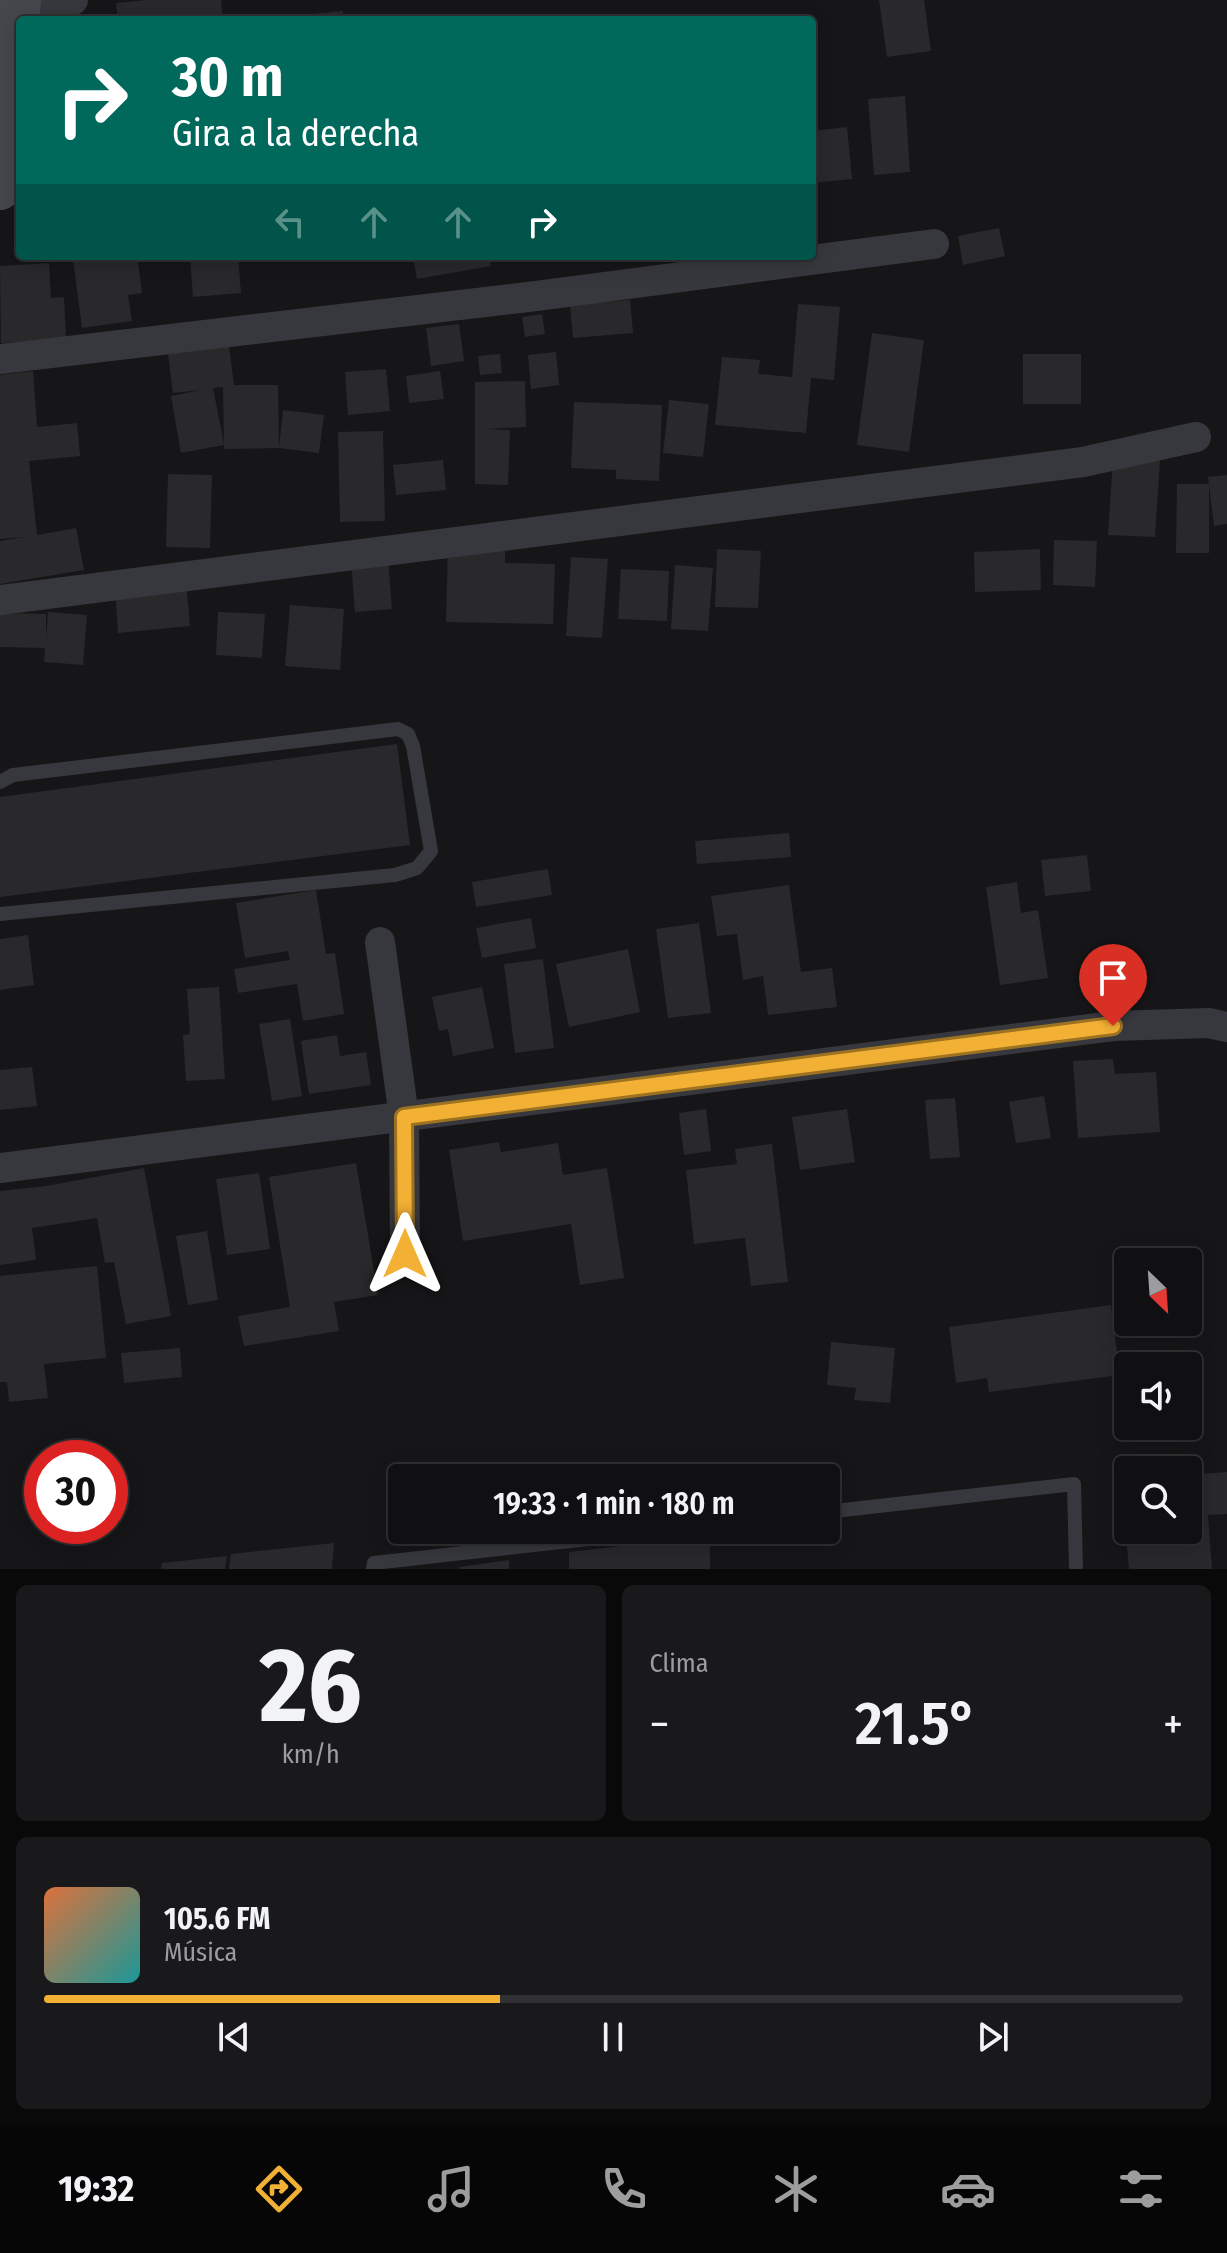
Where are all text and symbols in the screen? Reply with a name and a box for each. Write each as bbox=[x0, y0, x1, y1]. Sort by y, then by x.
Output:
text: 30 m bbox=[172, 44, 283, 111]
icon: right bbox=[40, 48, 144, 152]
text: Gira a la derecha bbox=[172, 112, 419, 156]
icon: left bbox=[268, 200, 312, 244]
icon: ahead bbox=[352, 200, 396, 244]
icon: ahead bbox=[436, 200, 480, 244]
icon: right bbox=[520, 200, 564, 244]
pin bbox=[1079, 944, 1147, 1026]
icon: arrive bbox=[1091, 956, 1135, 1000]
position arrow bbox=[363, 1212, 447, 1296]
north arrow bbox=[1114, 1248, 1202, 1336]
map controls bbox=[1114, 1248, 1202, 1544]
button: sound bbox=[1114, 1352, 1202, 1440]
speed limit sign: 30 bbox=[24, 1440, 128, 1544]
button: search bbox=[1114, 1456, 1202, 1544]
text: 19:33 · 1 min · 180 m bbox=[493, 1486, 735, 1522]
text: 26 bbox=[259, 1624, 362, 1749]
text: Clima bbox=[650, 1648, 709, 1679]
text: 21.5° bbox=[855, 1688, 977, 1760]
text: − bbox=[650, 1698, 669, 1751]
text: + bbox=[1163, 1698, 1183, 1751]
text: km/h bbox=[282, 1739, 340, 1770]
text: 105.6 FM bbox=[164, 1901, 270, 1937]
text: Música bbox=[164, 1937, 237, 1968]
icon: previous bbox=[212, 2015, 256, 2059]
icon: pause bbox=[591, 2015, 635, 2059]
icon: next bbox=[971, 2015, 1015, 2059]
icon: directions bbox=[251, 2161, 307, 2217]
icon: music bbox=[423, 2161, 479, 2217]
icon: phone bbox=[596, 2161, 652, 2217]
icon: climate bbox=[768, 2161, 824, 2217]
icon: car bbox=[940, 2161, 996, 2217]
icon: filters bbox=[1113, 2161, 1169, 2217]
text: 19:32 bbox=[58, 2167, 134, 2211]

